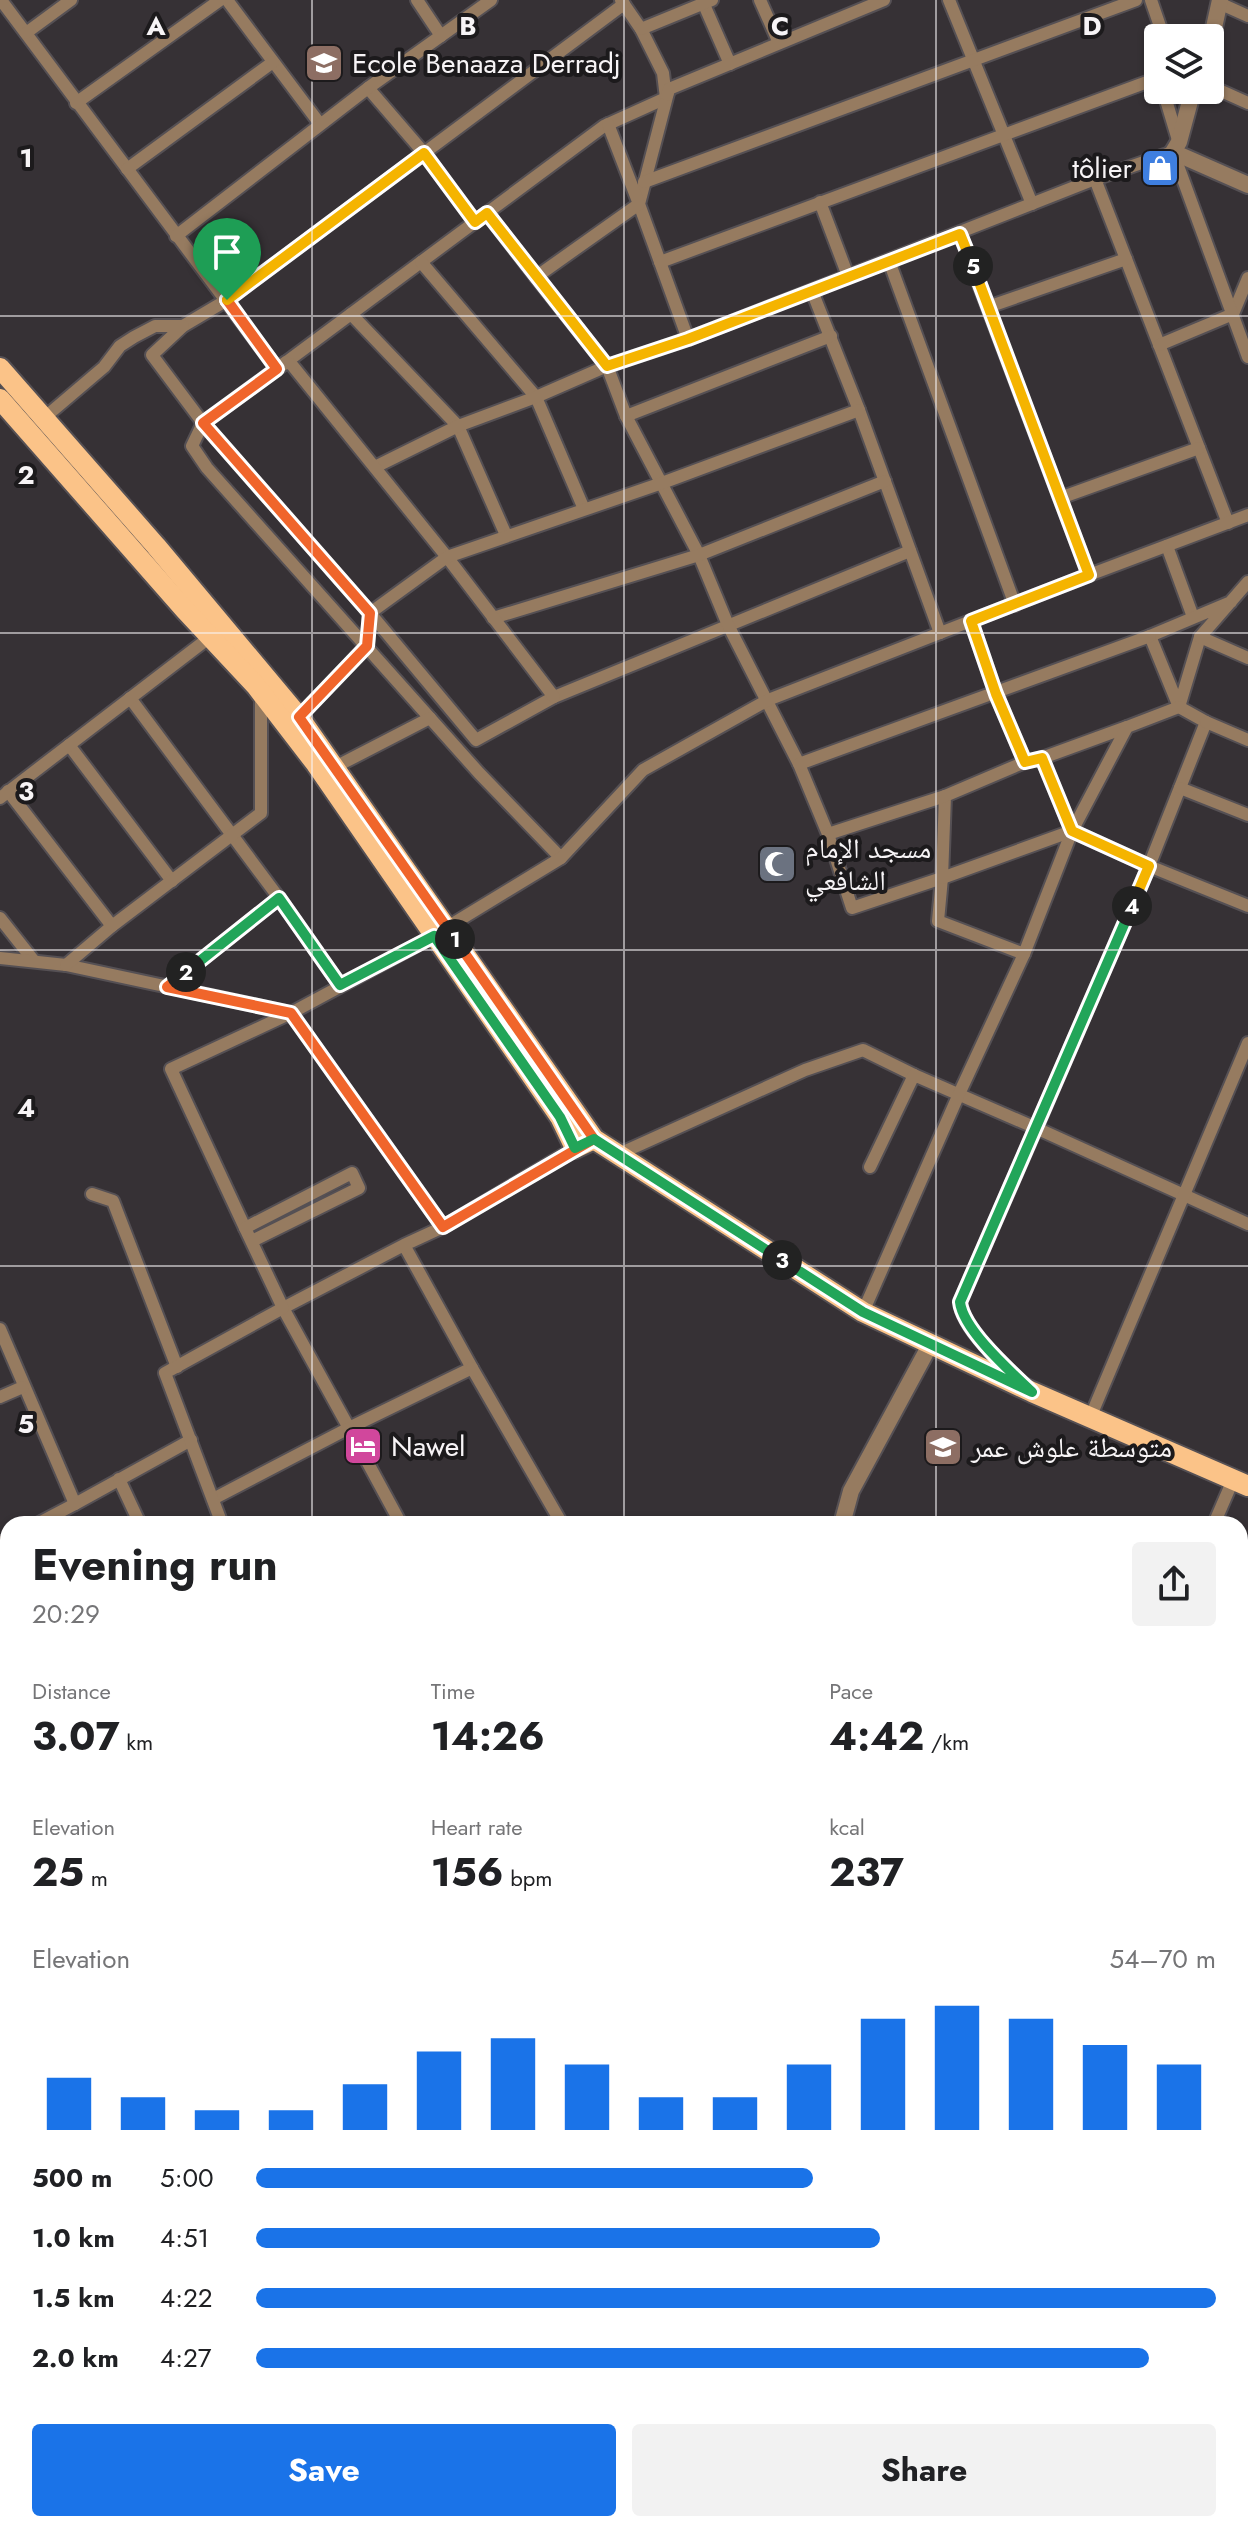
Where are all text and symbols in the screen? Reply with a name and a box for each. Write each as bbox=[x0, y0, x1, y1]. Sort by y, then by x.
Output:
text: A bbox=[145, 7, 166, 45]
text: B bbox=[459, 7, 477, 45]
text: C bbox=[771, 7, 789, 45]
text: D bbox=[1082, 7, 1102, 45]
map controls bbox=[1144, 24, 1224, 104]
button: layers bbox=[1144, 24, 1224, 104]
school or university icon: Ecole Benaaza Derradj bbox=[303, 42, 345, 84]
place label: Ecole Benaaza Derradj bbox=[352, 43, 621, 84]
text: 1 bbox=[19, 139, 33, 177]
shop icon: tôlier bbox=[1139, 147, 1181, 189]
place label: tôlier bbox=[1072, 148, 1132, 189]
pin bbox=[193, 218, 261, 300]
icon: arrive bbox=[205, 230, 249, 274]
pin: 5 bbox=[953, 246, 993, 286]
text: 5 bbox=[966, 250, 980, 282]
text: 2 bbox=[17, 456, 35, 494]
text: 3 bbox=[18, 772, 34, 810]
place label: مسجد الإمام الشافعي bbox=[805, 828, 931, 903]
mosque icon: مسجد الإمام الشافعي bbox=[756, 843, 798, 885]
pin: 4 bbox=[1112, 886, 1152, 926]
text: 4 bbox=[1124, 890, 1140, 922]
pin: 1 bbox=[435, 919, 475, 959]
text: 1 bbox=[449, 923, 461, 955]
pin: 2 bbox=[166, 952, 206, 992]
text: 2 bbox=[179, 956, 193, 988]
text: 4 bbox=[17, 1089, 35, 1127]
pin: 3 bbox=[762, 1240, 802, 1280]
text: 3 bbox=[775, 1244, 789, 1276]
text: 5 bbox=[18, 1405, 34, 1443]
hotel icon: Nawel bbox=[342, 1425, 384, 1467]
place label: Nawel bbox=[391, 1426, 466, 1467]
school or university icon: متوسطة علوش عمر bbox=[922, 1426, 964, 1468]
place label: متوسطة علوش عمر bbox=[970, 1427, 1172, 1468]
text: Evening run bbox=[32, 1533, 278, 1597]
button: share bbox=[1132, 1542, 1216, 1626]
text: 20:29 bbox=[32, 1595, 100, 1633]
text: Distance bbox=[32, 1675, 111, 1707]
text: Time bbox=[431, 1675, 475, 1707]
text: Pace bbox=[829, 1675, 873, 1707]
text: 3.07 bbox=[32, 1707, 120, 1765]
text: 14:26 bbox=[431, 1707, 545, 1765]
text: 4:42 bbox=[829, 1707, 924, 1765]
text: km bbox=[120, 1726, 153, 1758]
text: /km bbox=[924, 1726, 969, 1758]
text: Elevation bbox=[32, 1811, 115, 1843]
text: Heart rate bbox=[431, 1811, 522, 1843]
text: kcal bbox=[829, 1811, 865, 1843]
text: 25 bbox=[32, 1843, 84, 1901]
text: 156 bbox=[431, 1843, 504, 1901]
text: 237 bbox=[829, 1843, 904, 1901]
text: m bbox=[84, 1862, 108, 1894]
text: bpm bbox=[504, 1862, 552, 1894]
text: Elevation bbox=[32, 1940, 130, 1978]
text: 54–70 m bbox=[1110, 1940, 1216, 1978]
text: 500 m bbox=[32, 2159, 112, 2197]
text: 5:00 bbox=[160, 2159, 214, 2197]
text: 1.0 km bbox=[32, 2219, 115, 2257]
text: 4:51 bbox=[160, 2219, 209, 2257]
text: 1.5 km bbox=[32, 2279, 115, 2317]
text: 4:22 bbox=[160, 2279, 213, 2317]
text: 2.0 km bbox=[32, 2339, 119, 2377]
text: 4:27 bbox=[160, 2339, 211, 2377]
button: Save bbox=[32, 2424, 616, 2516]
button: Share bbox=[632, 2424, 1216, 2516]

